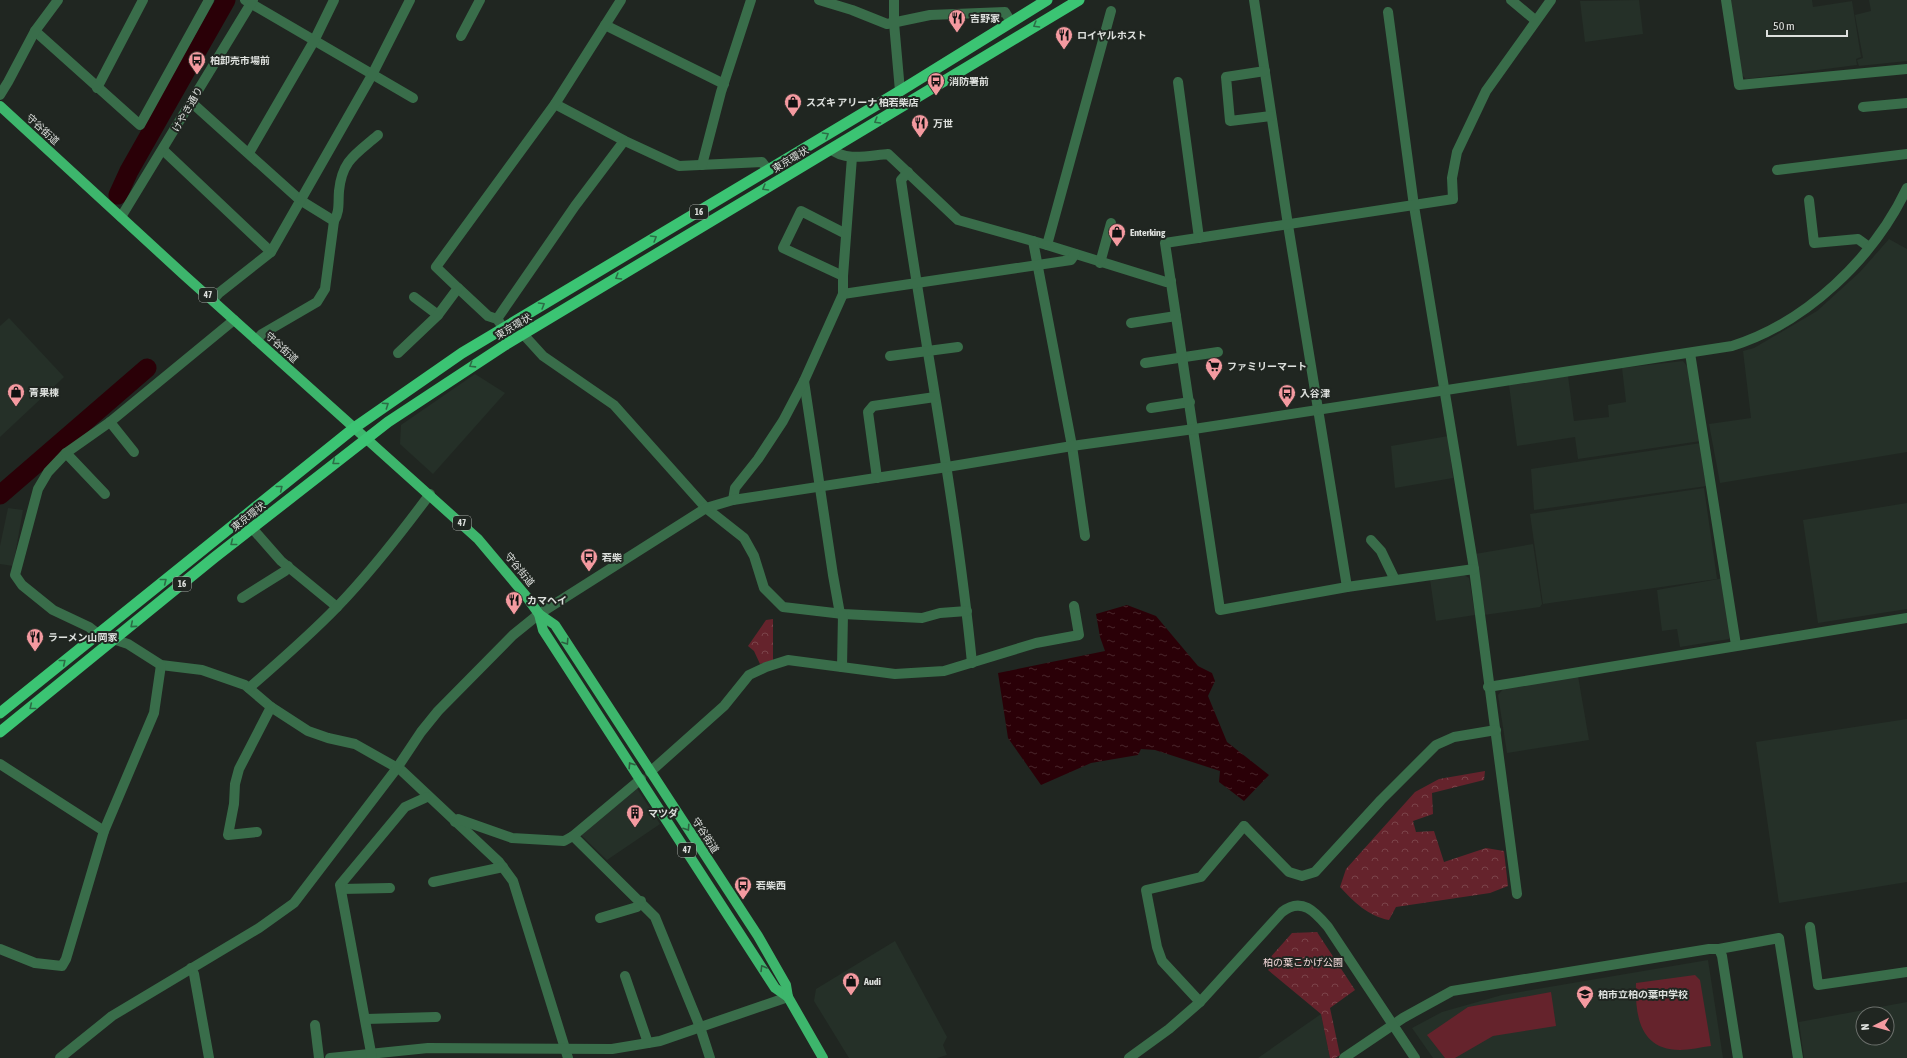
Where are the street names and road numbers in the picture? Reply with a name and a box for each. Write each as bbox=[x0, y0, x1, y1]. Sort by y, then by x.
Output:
street label: けやき通り bbox=[170, 85, 205, 134]
street label: 守谷街道 bbox=[24, 112, 61, 147]
street label: 東京環状 bbox=[770, 144, 810, 174]
road number: 16 bbox=[690, 205, 708, 219]
road number: 47 bbox=[199, 288, 217, 302]
street label: 東京環状 bbox=[493, 311, 533, 341]
street label: 守谷街道 bbox=[263, 330, 300, 365]
street label: 東京環状 bbox=[229, 500, 267, 533]
road number: 47 bbox=[453, 516, 471, 530]
street label: 守谷街道 bbox=[503, 550, 536, 588]
road number: 16 bbox=[173, 577, 191, 591]
street label: 守谷街道 bbox=[690, 816, 721, 855]
road number: 47 bbox=[678, 843, 696, 857]

